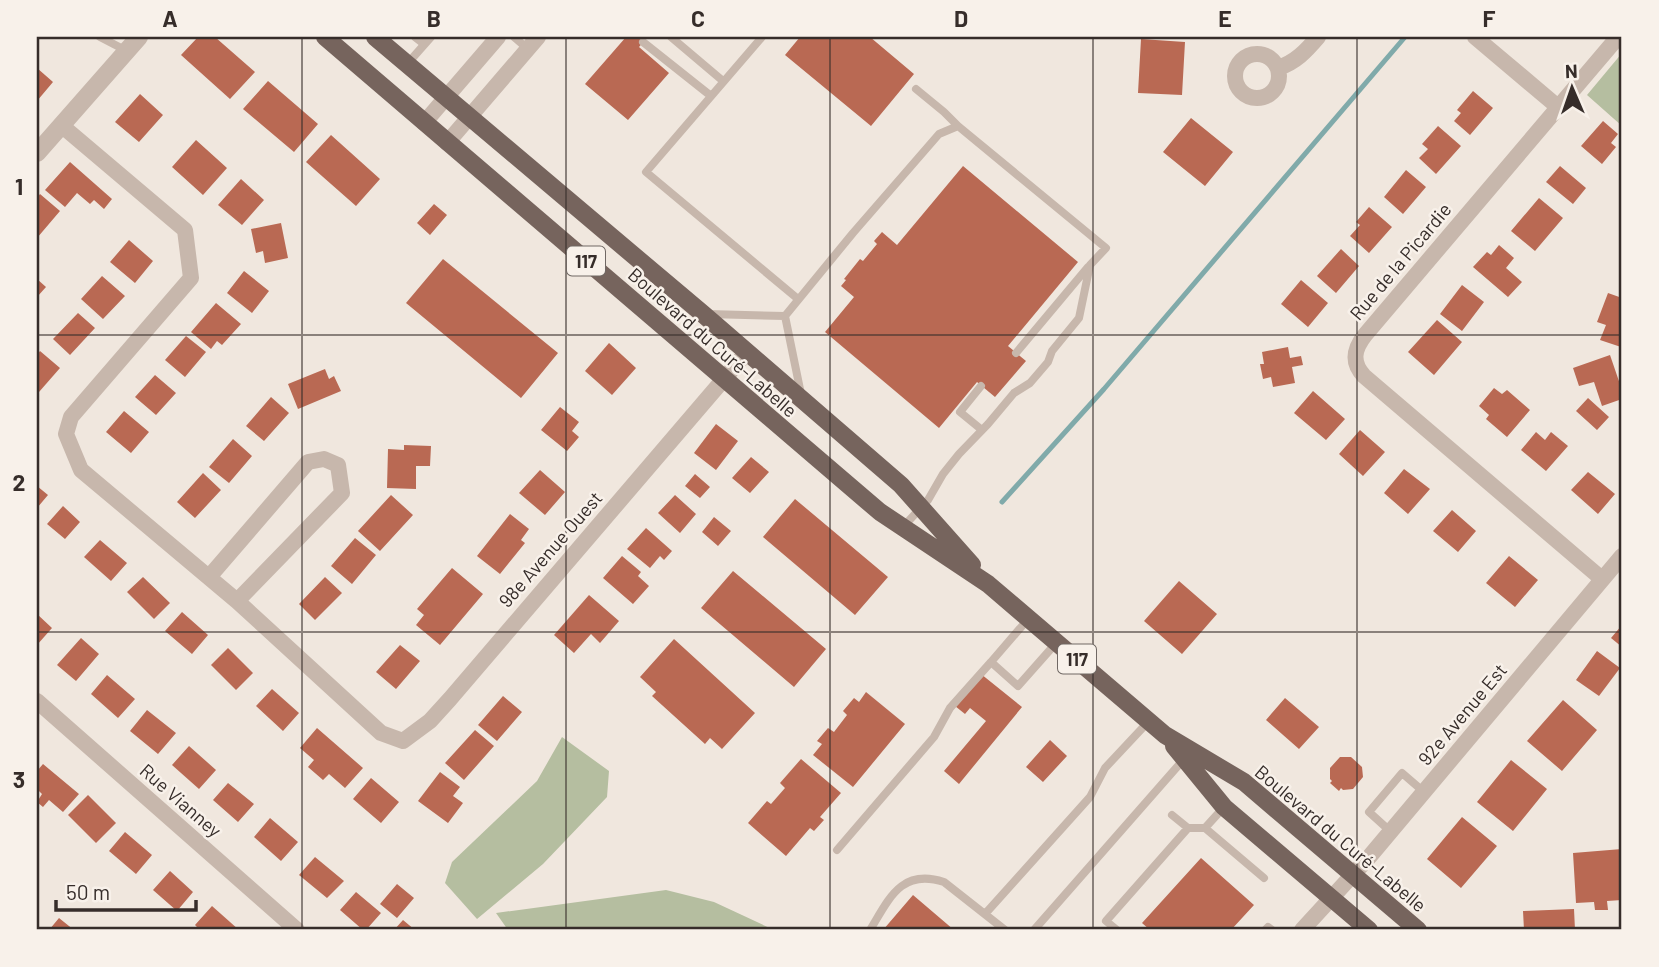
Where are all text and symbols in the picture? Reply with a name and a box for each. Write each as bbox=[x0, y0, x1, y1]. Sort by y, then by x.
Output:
text: A bbox=[162, 4, 178, 32]
text: B bbox=[427, 4, 441, 32]
text: C bbox=[691, 4, 705, 32]
text: D bbox=[954, 4, 968, 32]
text: E bbox=[1218, 4, 1232, 32]
text: F bbox=[1483, 4, 1496, 32]
north arrow bbox=[1536, 52, 1606, 122]
text: N bbox=[1565, 59, 1578, 82]
text: 1 bbox=[15, 172, 23, 200]
street label: Rue de la Picardie bbox=[1344, 198, 1456, 324]
road number: 117 bbox=[567, 246, 605, 276]
street label: Boulevard du Curé-Labelle bbox=[624, 262, 802, 422]
text: 2 bbox=[13, 468, 25, 496]
street label: 98e Avenue Ouest bbox=[493, 486, 607, 612]
road number: 117 bbox=[1058, 644, 1096, 674]
street label: 92e Avenue Est bbox=[1413, 658, 1511, 770]
street label: Rue Vianney bbox=[136, 758, 227, 842]
street label: Boulevard du Curé-Labelle bbox=[1251, 760, 1431, 916]
text: 3 bbox=[13, 765, 25, 793]
scale bar bbox=[56, 869, 196, 913]
text: 50 m bbox=[66, 879, 110, 904]

